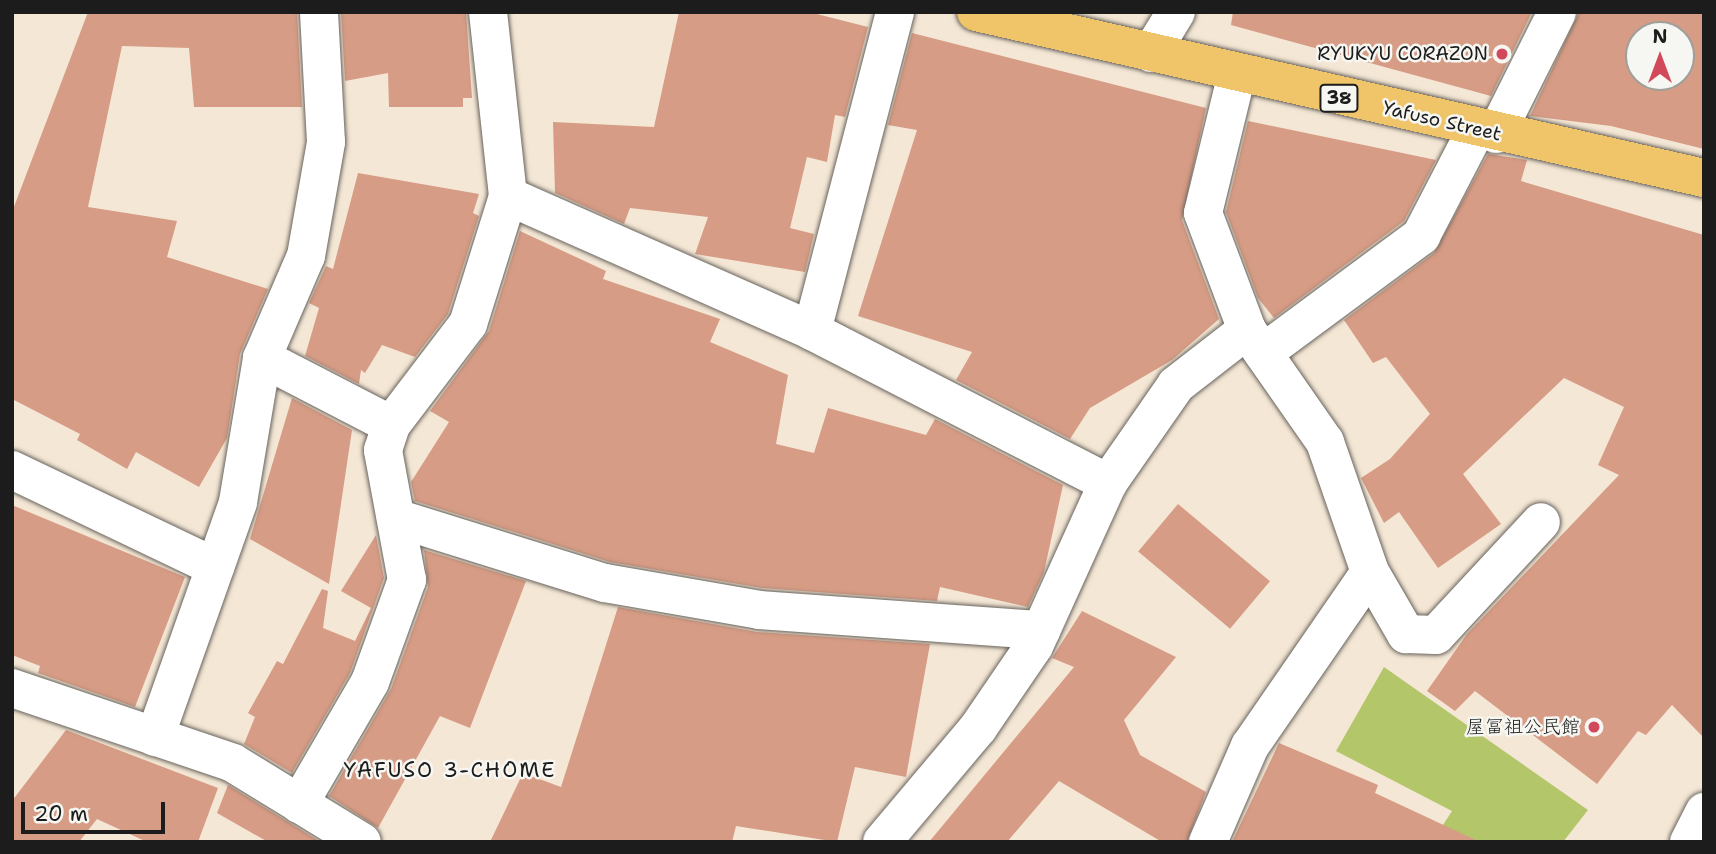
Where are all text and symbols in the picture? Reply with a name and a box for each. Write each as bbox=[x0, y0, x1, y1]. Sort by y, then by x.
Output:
north arrow bbox=[1625, 21, 1695, 91]
text: N bbox=[1652, 24, 1668, 49]
place label: RYUKYU CORAZON bbox=[1317, 43, 1488, 65]
marker: RYUKYU CORAZON bbox=[1494, 46, 1510, 62]
road number: 38 bbox=[1318, 84, 1360, 113]
street label: Yafuso Street bbox=[1380, 96, 1504, 146]
place label: 屋冨祖公民館 bbox=[1466, 716, 1580, 738]
marker: 屋冨祖公民館 bbox=[1586, 719, 1602, 735]
district label: YAFUSO 3-CHOME bbox=[345, 757, 555, 783]
scale bar bbox=[24, 788, 168, 832]
text: 20 m bbox=[34, 800, 88, 828]

